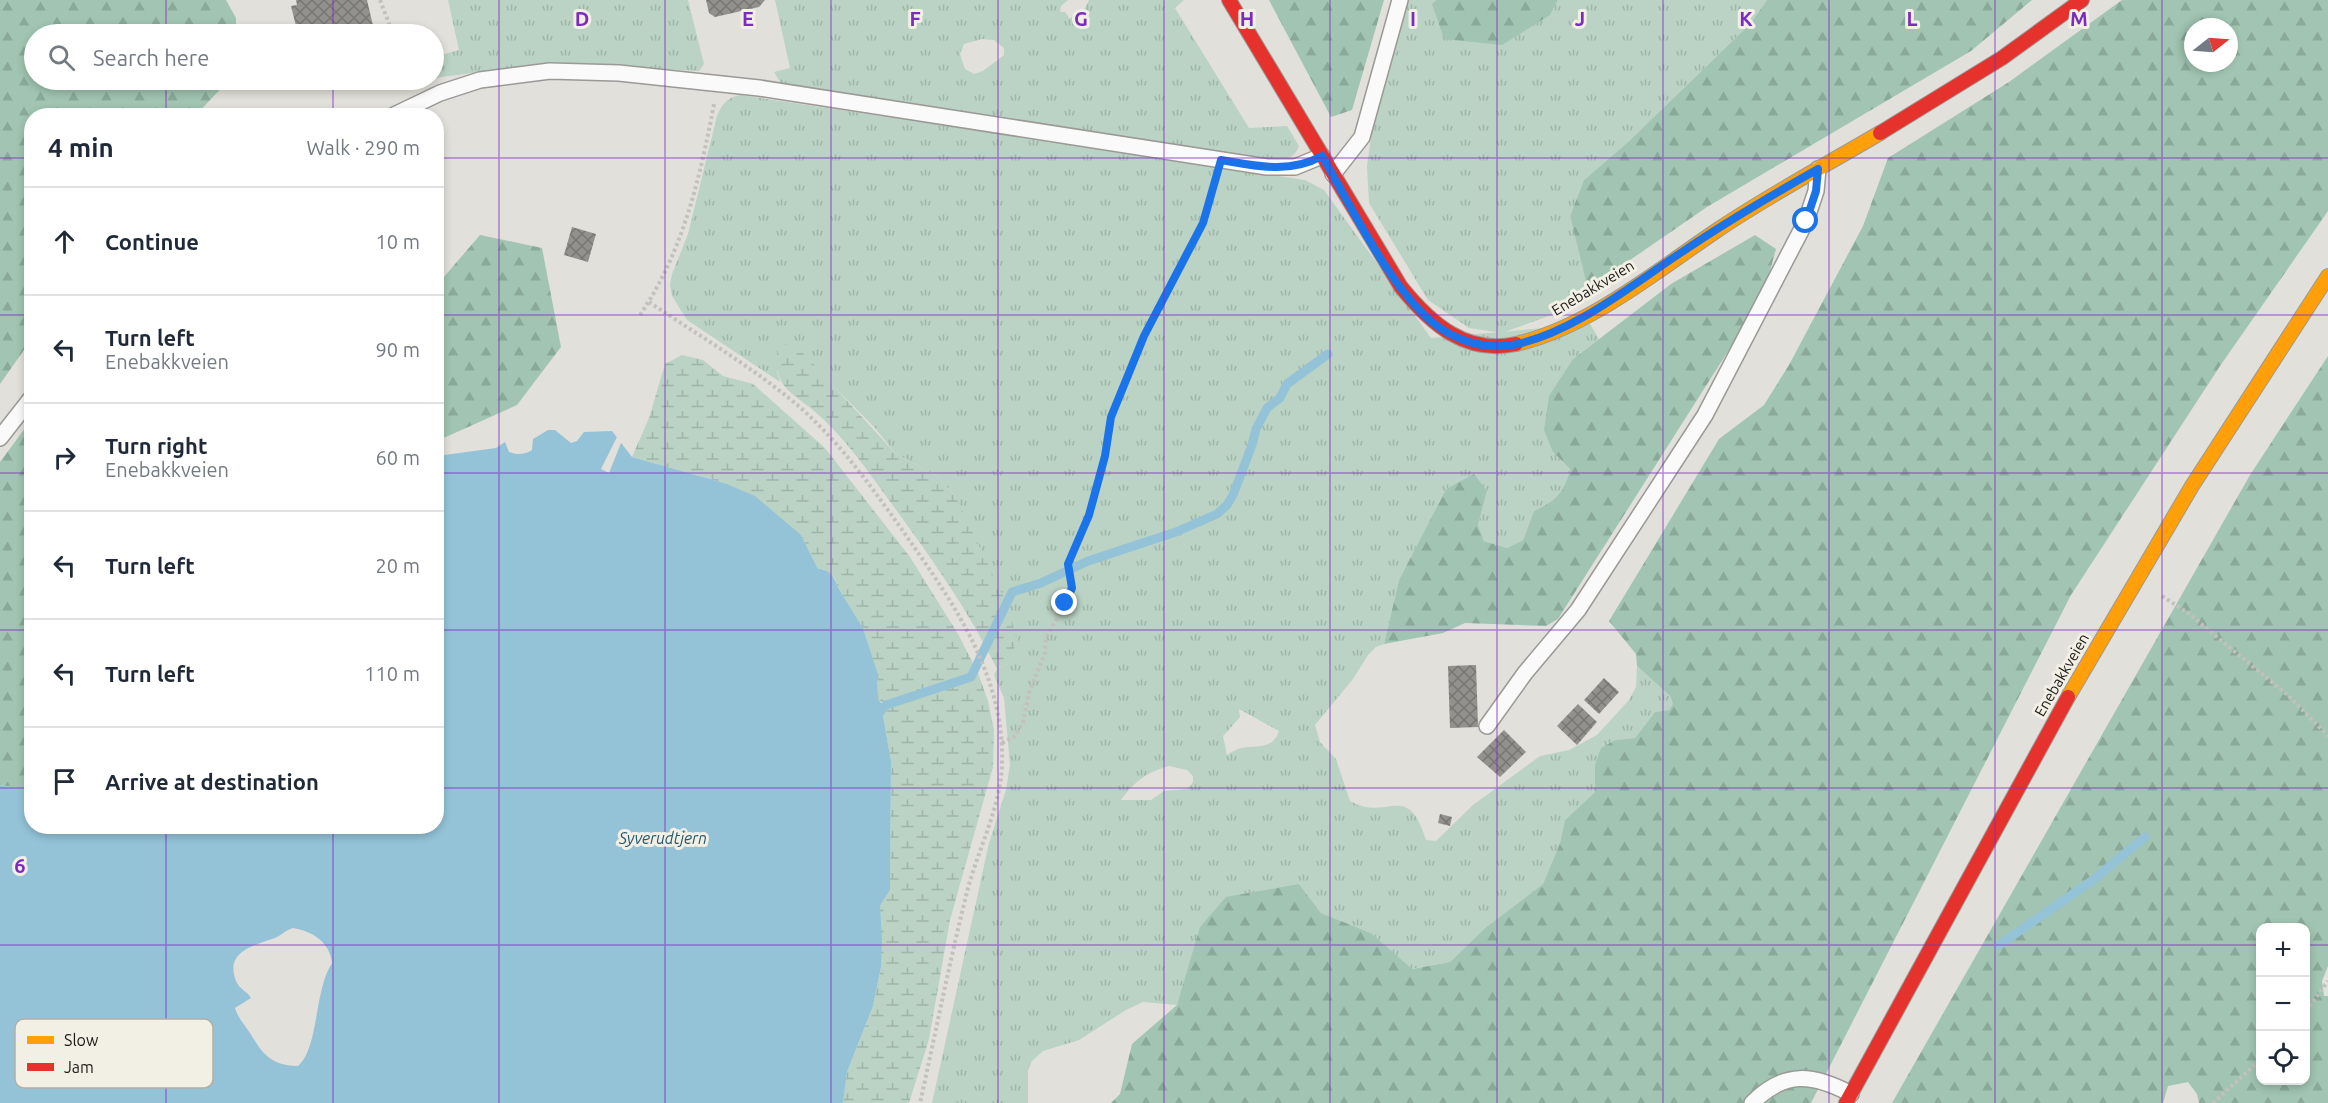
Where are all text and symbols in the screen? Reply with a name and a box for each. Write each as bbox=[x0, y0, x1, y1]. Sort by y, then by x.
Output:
text: D bbox=[575, 7, 589, 30]
text: E bbox=[742, 7, 754, 30]
text: F bbox=[909, 7, 921, 30]
text: G bbox=[1074, 7, 1088, 30]
text: H bbox=[1240, 7, 1254, 30]
text: I bbox=[1410, 7, 1416, 30]
text: J bbox=[1575, 7, 1585, 30]
text: K bbox=[1739, 7, 1753, 30]
text: L bbox=[1907, 7, 1918, 30]
text: M bbox=[2070, 7, 2088, 30]
north arrow bbox=[2184, 18, 2238, 72]
search box bbox=[24, 24, 444, 90]
icon: search bbox=[45, 41, 78, 74]
text: Search here bbox=[93, 45, 209, 70]
text: 4 min bbox=[48, 133, 114, 162]
text: Walk · 290 m bbox=[307, 136, 420, 159]
route start bbox=[1792, 207, 1818, 233]
icon: ahead bbox=[48, 225, 81, 258]
text: Continue bbox=[105, 229, 199, 254]
text: 10 m bbox=[376, 230, 420, 253]
street label: Enebakkveien bbox=[1549, 256, 1637, 319]
text: Turn left bbox=[105, 325, 195, 350]
icon: left bbox=[48, 333, 81, 366]
text: 90 m bbox=[376, 338, 420, 361]
text: Enebakkveien bbox=[105, 350, 229, 373]
text: Turn right bbox=[105, 433, 207, 458]
icon: right bbox=[48, 441, 81, 474]
text: 60 m bbox=[376, 446, 420, 469]
text: Enebakkveien bbox=[105, 458, 229, 481]
icon: left bbox=[48, 549, 81, 582]
text: Turn left bbox=[105, 553, 195, 578]
text: 20 m bbox=[376, 554, 420, 577]
route end bbox=[1051, 589, 1077, 615]
street label: Enebakkveien bbox=[2031, 630, 2092, 719]
icon: left bbox=[48, 657, 81, 690]
text: Turn left bbox=[105, 661, 195, 686]
text: 110 m bbox=[364, 662, 420, 685]
icon: arrive bbox=[48, 765, 81, 798]
text: Arrive at destination bbox=[105, 769, 319, 794]
water label: Syverudtjern bbox=[618, 829, 707, 847]
text: 6 bbox=[14, 854, 26, 877]
map controls bbox=[2256, 923, 2310, 1085]
button: + bbox=[2256, 923, 2310, 977]
button: − bbox=[2256, 977, 2310, 1031]
legend bbox=[15, 1019, 213, 1088]
text: Slow bbox=[64, 1031, 99, 1049]
button: locate bbox=[2256, 1031, 2310, 1085]
text: Jam bbox=[64, 1058, 94, 1076]

